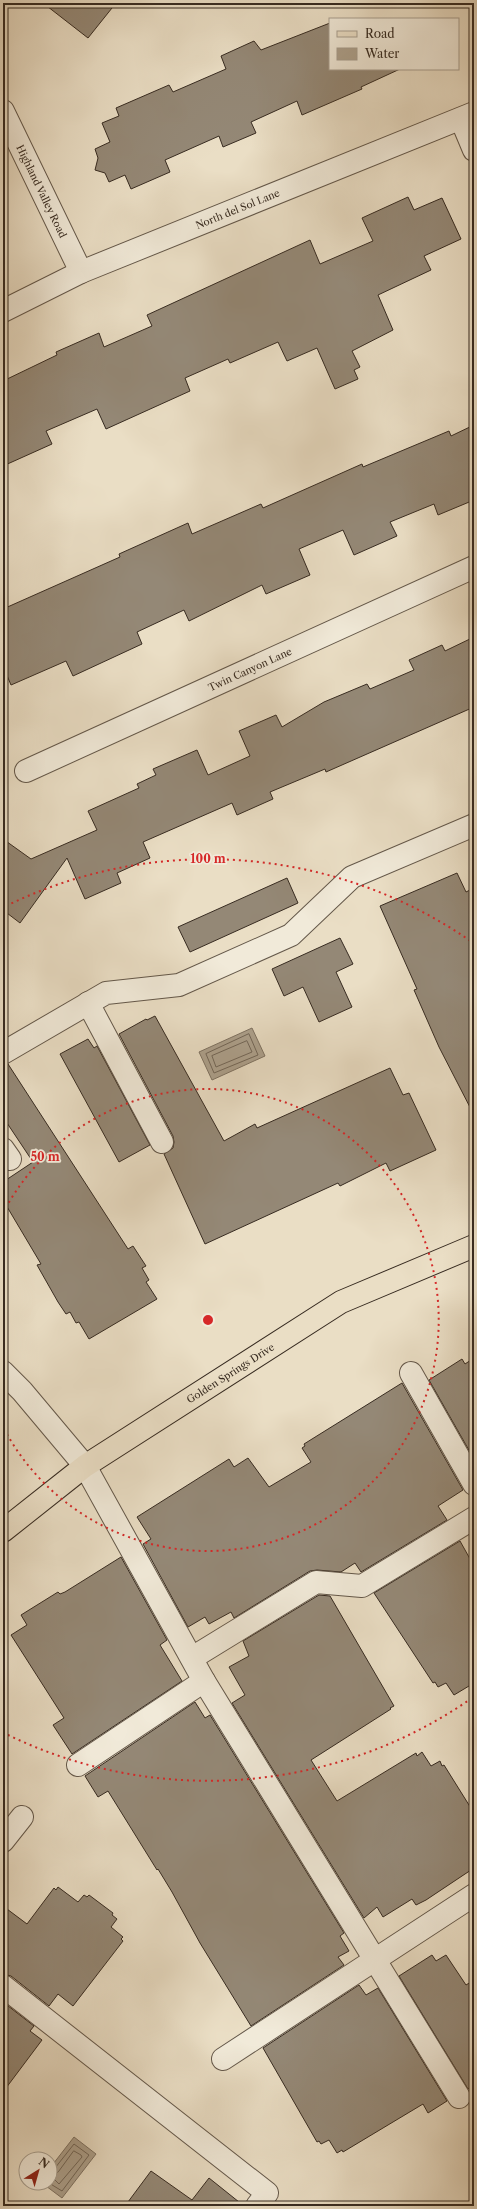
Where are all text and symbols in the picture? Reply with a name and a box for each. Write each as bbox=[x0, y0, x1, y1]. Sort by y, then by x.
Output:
legend bbox=[329, 18, 459, 70]
text: Road bbox=[365, 26, 395, 41]
text: Water bbox=[364, 46, 399, 61]
street label: Highland Valley Road bbox=[14, 142, 70, 240]
street label: North del Sol Lane bbox=[193, 186, 282, 232]
street label: Twin Canyon Lane bbox=[206, 644, 294, 694]
text: 100 m bbox=[190, 851, 226, 866]
text: 50 m bbox=[30, 1149, 60, 1164]
centre of rings bbox=[201, 1313, 215, 1327]
street label: Golden Springs Drive bbox=[184, 1340, 277, 1406]
north arrow bbox=[18, 2151, 58, 2191]
text: N bbox=[36, 2155, 52, 2172]

